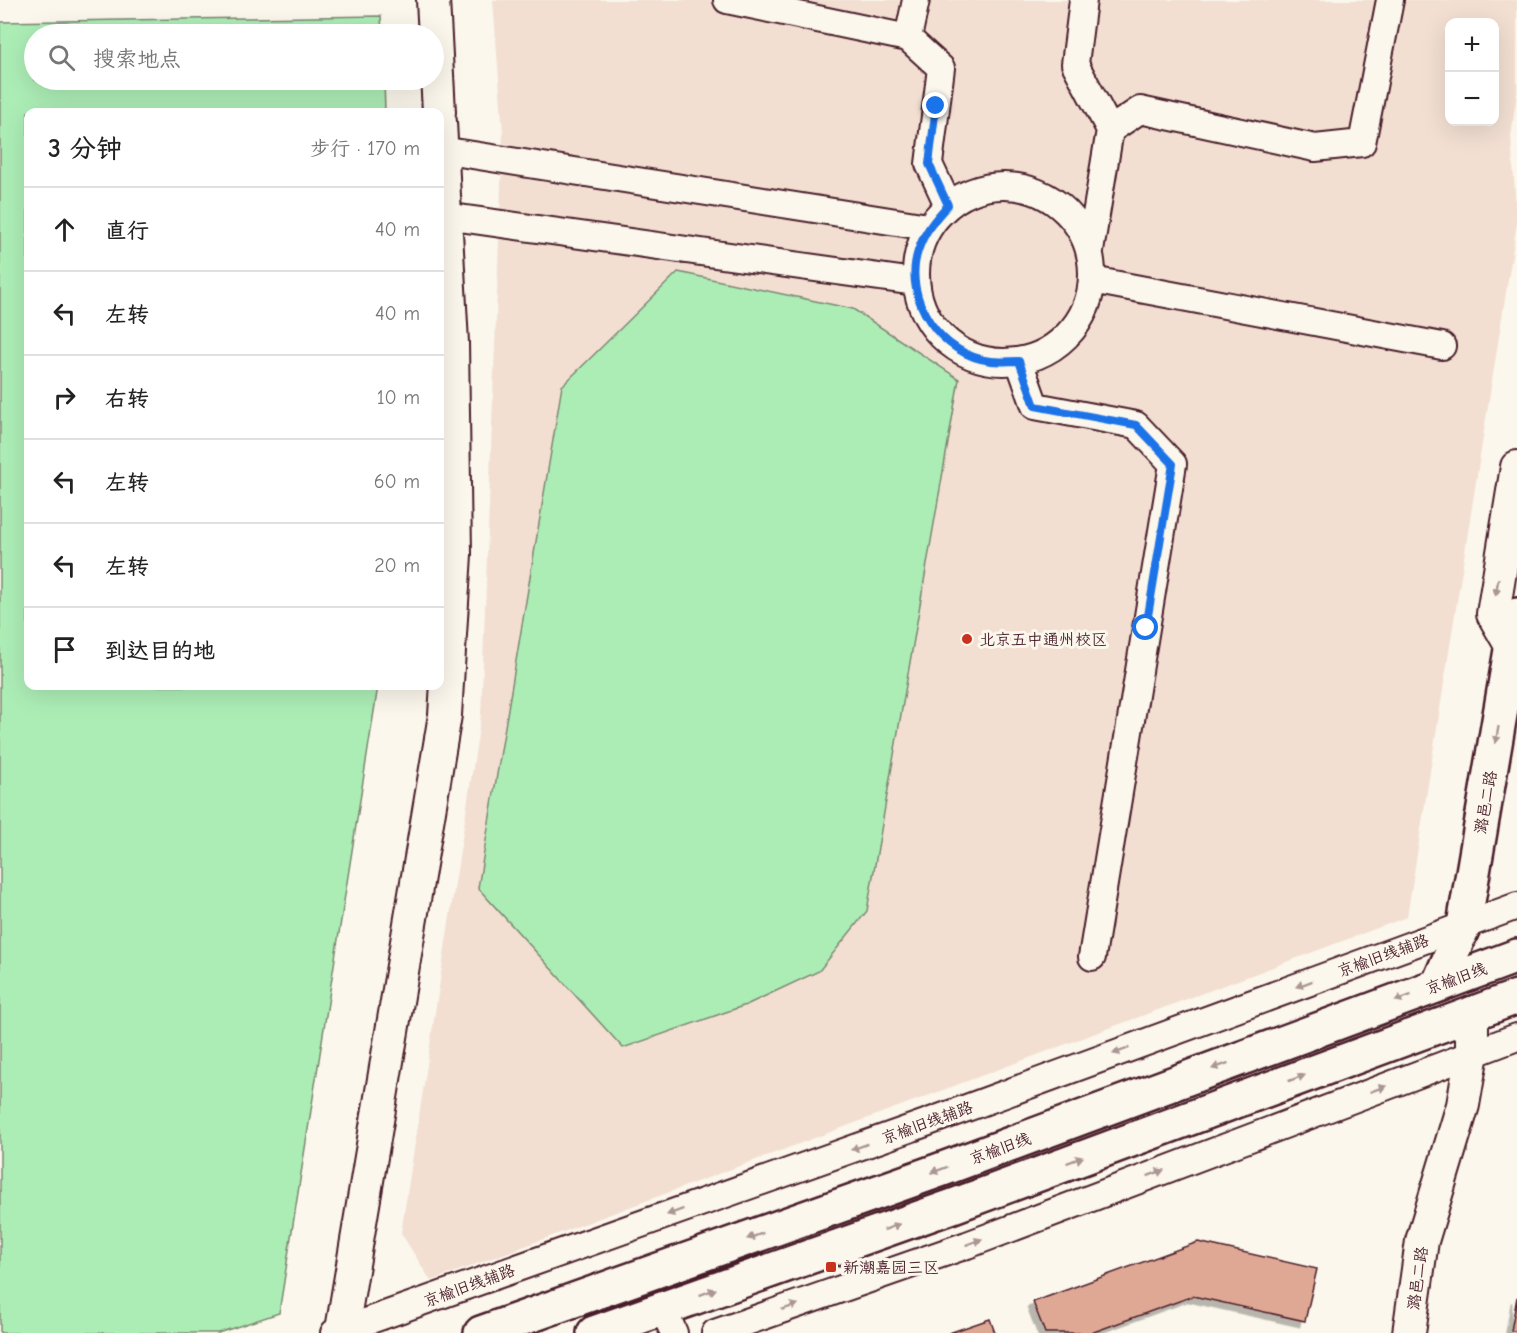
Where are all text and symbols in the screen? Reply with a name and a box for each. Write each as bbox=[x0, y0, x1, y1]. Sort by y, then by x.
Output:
map controls bbox=[1445, 18, 1499, 126]
button: + bbox=[1445, 18, 1499, 72]
search box bbox=[24, 24, 444, 90]
icon: search bbox=[45, 41, 78, 74]
text: 搜索地点 bbox=[93, 46, 181, 72]
button: − bbox=[1445, 72, 1499, 126]
route end bbox=[922, 92, 948, 118]
text: 3 分钟 bbox=[48, 134, 122, 164]
text: 步行 · 170 m bbox=[310, 137, 420, 160]
icon: ahead bbox=[48, 213, 81, 246]
text: 直行 bbox=[105, 218, 149, 244]
text: 40 m bbox=[375, 218, 420, 241]
icon: left bbox=[48, 297, 81, 330]
text: 左转 bbox=[105, 302, 149, 328]
text: 40 m bbox=[375, 302, 420, 325]
icon: right bbox=[48, 381, 81, 414]
text: 右转 bbox=[105, 386, 149, 412]
text: 10 m bbox=[377, 386, 420, 409]
icon: left bbox=[48, 465, 81, 498]
text: 左转 bbox=[105, 470, 149, 496]
text: 60 m bbox=[374, 470, 420, 493]
icon: left bbox=[48, 549, 81, 582]
text: 左转 bbox=[105, 554, 149, 580]
text: 20 m bbox=[374, 554, 420, 577]
one-way arrow bbox=[1493, 577, 1502, 596]
route start bbox=[1132, 614, 1158, 640]
place label: 北京五中通州校区 bbox=[979, 631, 1107, 649]
marker: 北京五中通州校区 bbox=[960, 632, 974, 646]
icon: arrive bbox=[48, 633, 81, 666]
text: 到达目的地 bbox=[105, 638, 215, 664]
one-way arrow bbox=[1492, 725, 1501, 744]
street label: 潞邑二路 bbox=[1472, 769, 1500, 835]
street label: 京榆旧线辅路 bbox=[1335, 931, 1432, 981]
street label: 京榆旧线 bbox=[1423, 960, 1489, 998]
one-way arrow bbox=[1295, 979, 1313, 989]
one-way arrow bbox=[1394, 993, 1412, 1003]
one-way arrow bbox=[1112, 1047, 1130, 1056]
one-way arrow bbox=[1211, 1061, 1229, 1071]
one-way arrow bbox=[1288, 1072, 1306, 1082]
one-way arrow bbox=[1369, 1083, 1387, 1093]
street label: 京榆旧线辅路 bbox=[879, 1098, 976, 1148]
street label: 京榆旧线 bbox=[967, 1130, 1033, 1168]
one-way arrow bbox=[850, 1142, 868, 1152]
one-way arrow bbox=[1066, 1155, 1084, 1165]
one-way arrow bbox=[930, 1166, 948, 1176]
one-way arrow bbox=[1147, 1167, 1165, 1177]
one-way arrow bbox=[666, 1207, 684, 1217]
one-way arrow bbox=[883, 1222, 901, 1232]
one-way arrow bbox=[746, 1231, 764, 1241]
one-way arrow bbox=[965, 1237, 983, 1246]
street label: 潞邑二路 bbox=[1405, 1245, 1431, 1311]
place label: 新潮嘉园三区 bbox=[843, 1259, 939, 1277]
marker: 新潮嘉园三区 bbox=[824, 1260, 838, 1274]
street label: 京榆旧线辅路 bbox=[421, 1261, 518, 1311]
one-way arrow bbox=[699, 1287, 717, 1297]
one-way arrow bbox=[781, 1301, 799, 1311]

